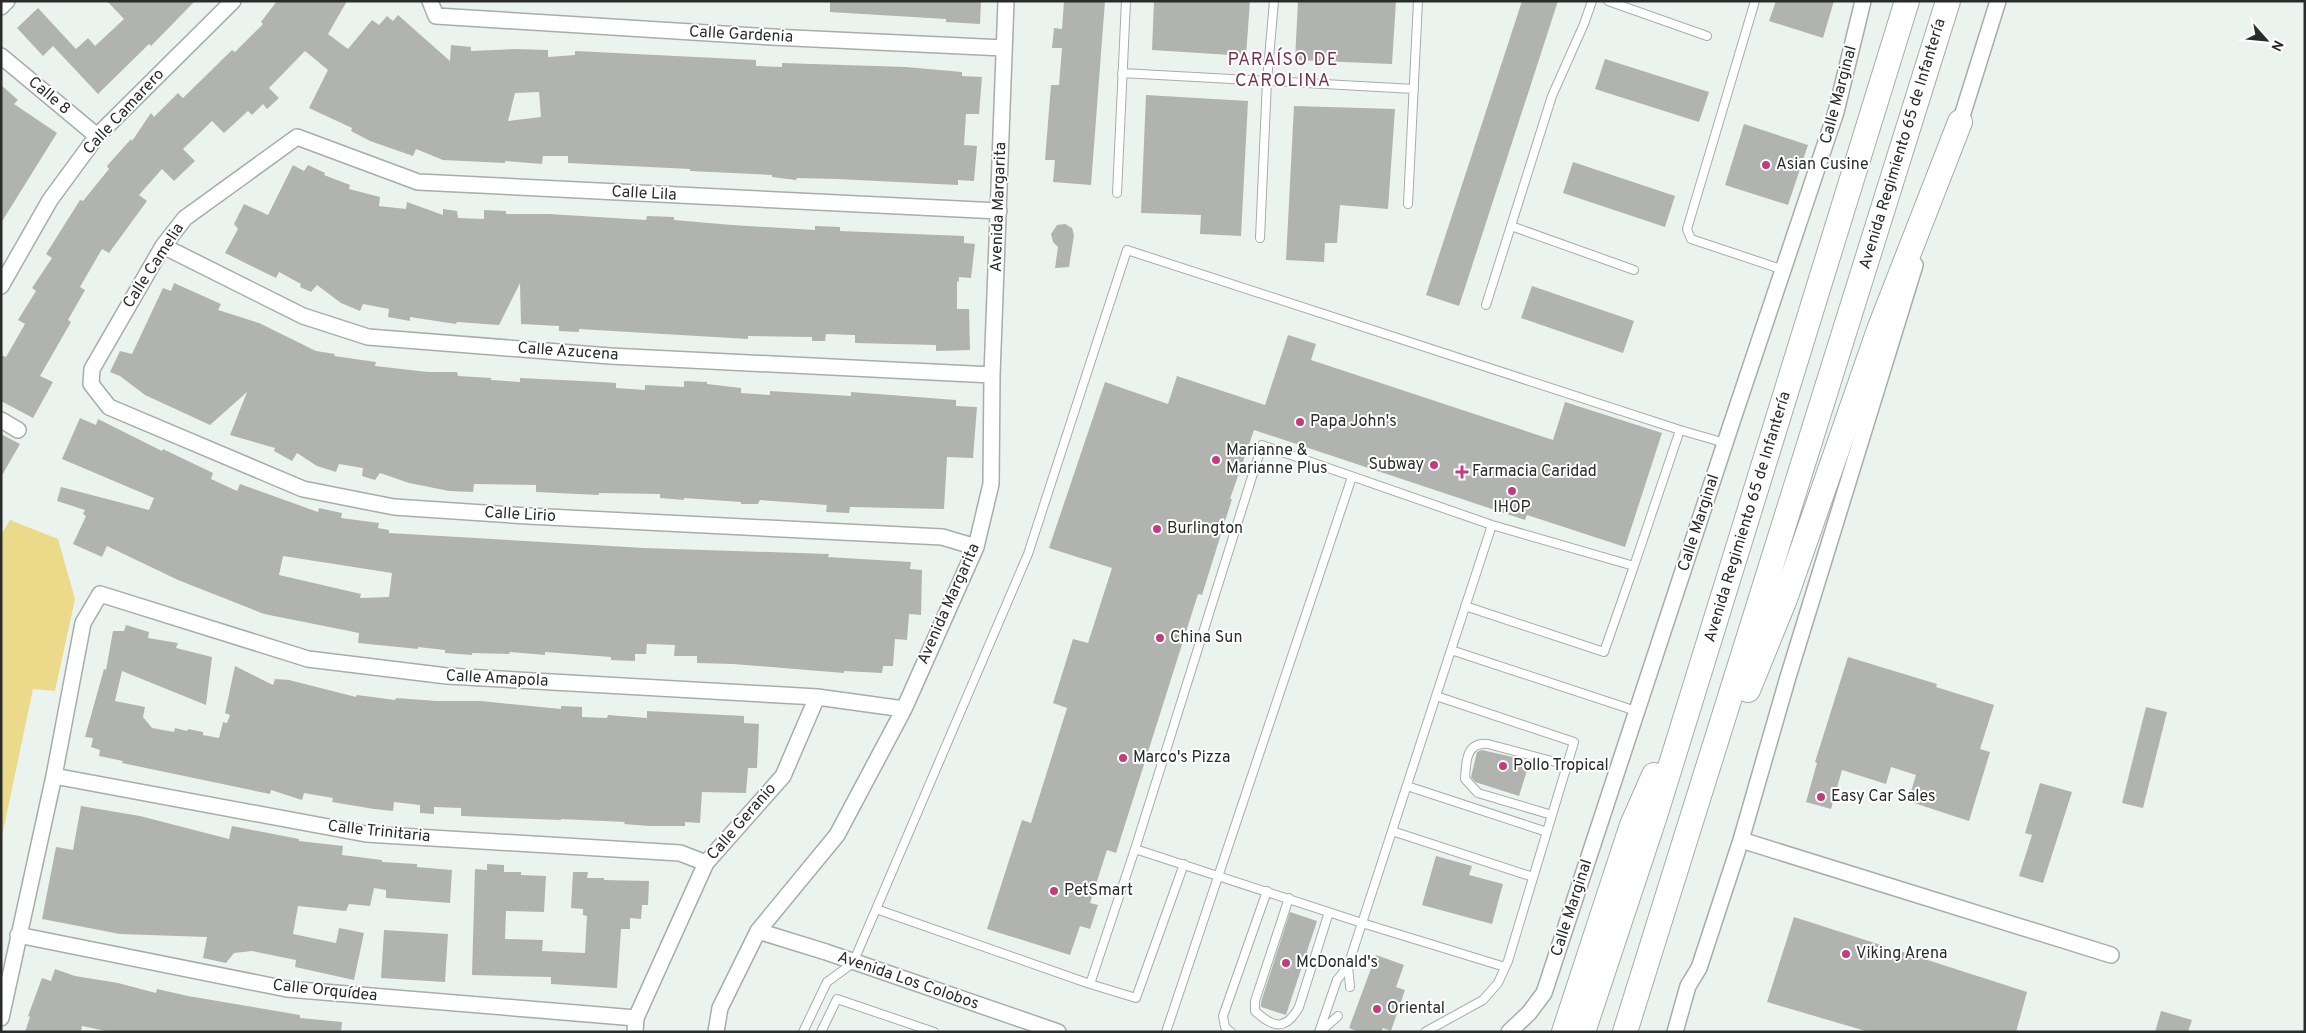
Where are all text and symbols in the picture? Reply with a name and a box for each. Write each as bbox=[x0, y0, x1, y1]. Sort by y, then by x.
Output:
north arrow bbox=[2241, 15, 2291, 65]
street label: Avenida Regimiento 65 de Infantería bbox=[1855, 16, 1951, 272]
street label: Calle Gardenia bbox=[688, 22, 794, 48]
text: N bbox=[2266, 37, 2286, 54]
street label: Calle Marginal bbox=[1816, 44, 1862, 146]
district label: PARAÍSO DE CAROLINA bbox=[1228, 47, 1338, 93]
street label: Calle Camarero bbox=[79, 65, 169, 159]
street label: Calle 8 bbox=[24, 72, 74, 120]
street label: Avenida Margarita bbox=[987, 142, 1011, 272]
place label: Asian Cusine bbox=[1776, 155, 1869, 175]
marker: Asian Cusine bbox=[1760, 159, 1772, 171]
street label: Calle Lila bbox=[611, 182, 677, 206]
street label: Calle Camelia bbox=[119, 220, 189, 312]
street label: Calle Azucena bbox=[517, 338, 619, 366]
street label: Avenida Regimiento 65 de Infantería bbox=[1700, 389, 1796, 645]
place label: Papa John's bbox=[1310, 412, 1397, 432]
marker: Papa John's bbox=[1294, 416, 1306, 428]
place label: Marianne & Marianne Plus bbox=[1226, 441, 1327, 479]
marker: Marianne & Marianne Plus bbox=[1210, 454, 1222, 466]
place label: Subway bbox=[1368, 455, 1424, 475]
marker: Subway bbox=[1428, 459, 1440, 471]
place label: Farmacia Caridad bbox=[1472, 462, 1597, 482]
marker: Farmacia Caridad bbox=[1456, 466, 1468, 478]
street label: Calle Marginal bbox=[1674, 472, 1724, 574]
marker: IHOP bbox=[1506, 485, 1518, 497]
place label: IHOP bbox=[1493, 498, 1531, 518]
street label: Calle Lirio bbox=[484, 503, 556, 527]
place label: Burlington bbox=[1167, 519, 1243, 539]
marker: Burlington bbox=[1151, 523, 1163, 535]
street label: Avenida Margarita bbox=[913, 540, 985, 668]
place label: China Sun bbox=[1170, 628, 1242, 648]
marker: China Sun bbox=[1154, 632, 1166, 644]
street label: Calle Amapola bbox=[445, 666, 549, 692]
place label: Marco's Pizza bbox=[1133, 748, 1230, 768]
marker: Marco's Pizza bbox=[1117, 752, 1129, 764]
place label: Pollo Tropical bbox=[1513, 756, 1609, 776]
marker: Pollo Tropical bbox=[1497, 760, 1509, 772]
street label: Calle Geranio bbox=[703, 779, 781, 865]
place label: Easy Car Sales bbox=[1831, 787, 1935, 807]
marker: Easy Car Sales bbox=[1815, 791, 1827, 803]
street label: Calle Trinitaria bbox=[327, 817, 431, 847]
street label: Calle Marginal bbox=[1547, 857, 1597, 959]
place label: PetSmart bbox=[1064, 881, 1133, 901]
marker: PetSmart bbox=[1048, 885, 1060, 897]
place label: Viking Arena bbox=[1856, 944, 1947, 964]
street label: Avenida Los Colobos bbox=[835, 947, 981, 1015]
marker: Viking Arena bbox=[1840, 948, 1852, 960]
place label: McDonald's bbox=[1296, 953, 1378, 973]
marker: McDonald's bbox=[1280, 957, 1292, 969]
street label: Calle Orquídea bbox=[272, 976, 378, 1006]
place label: Oriental bbox=[1387, 999, 1445, 1019]
marker: Oriental bbox=[1371, 1003, 1383, 1015]

